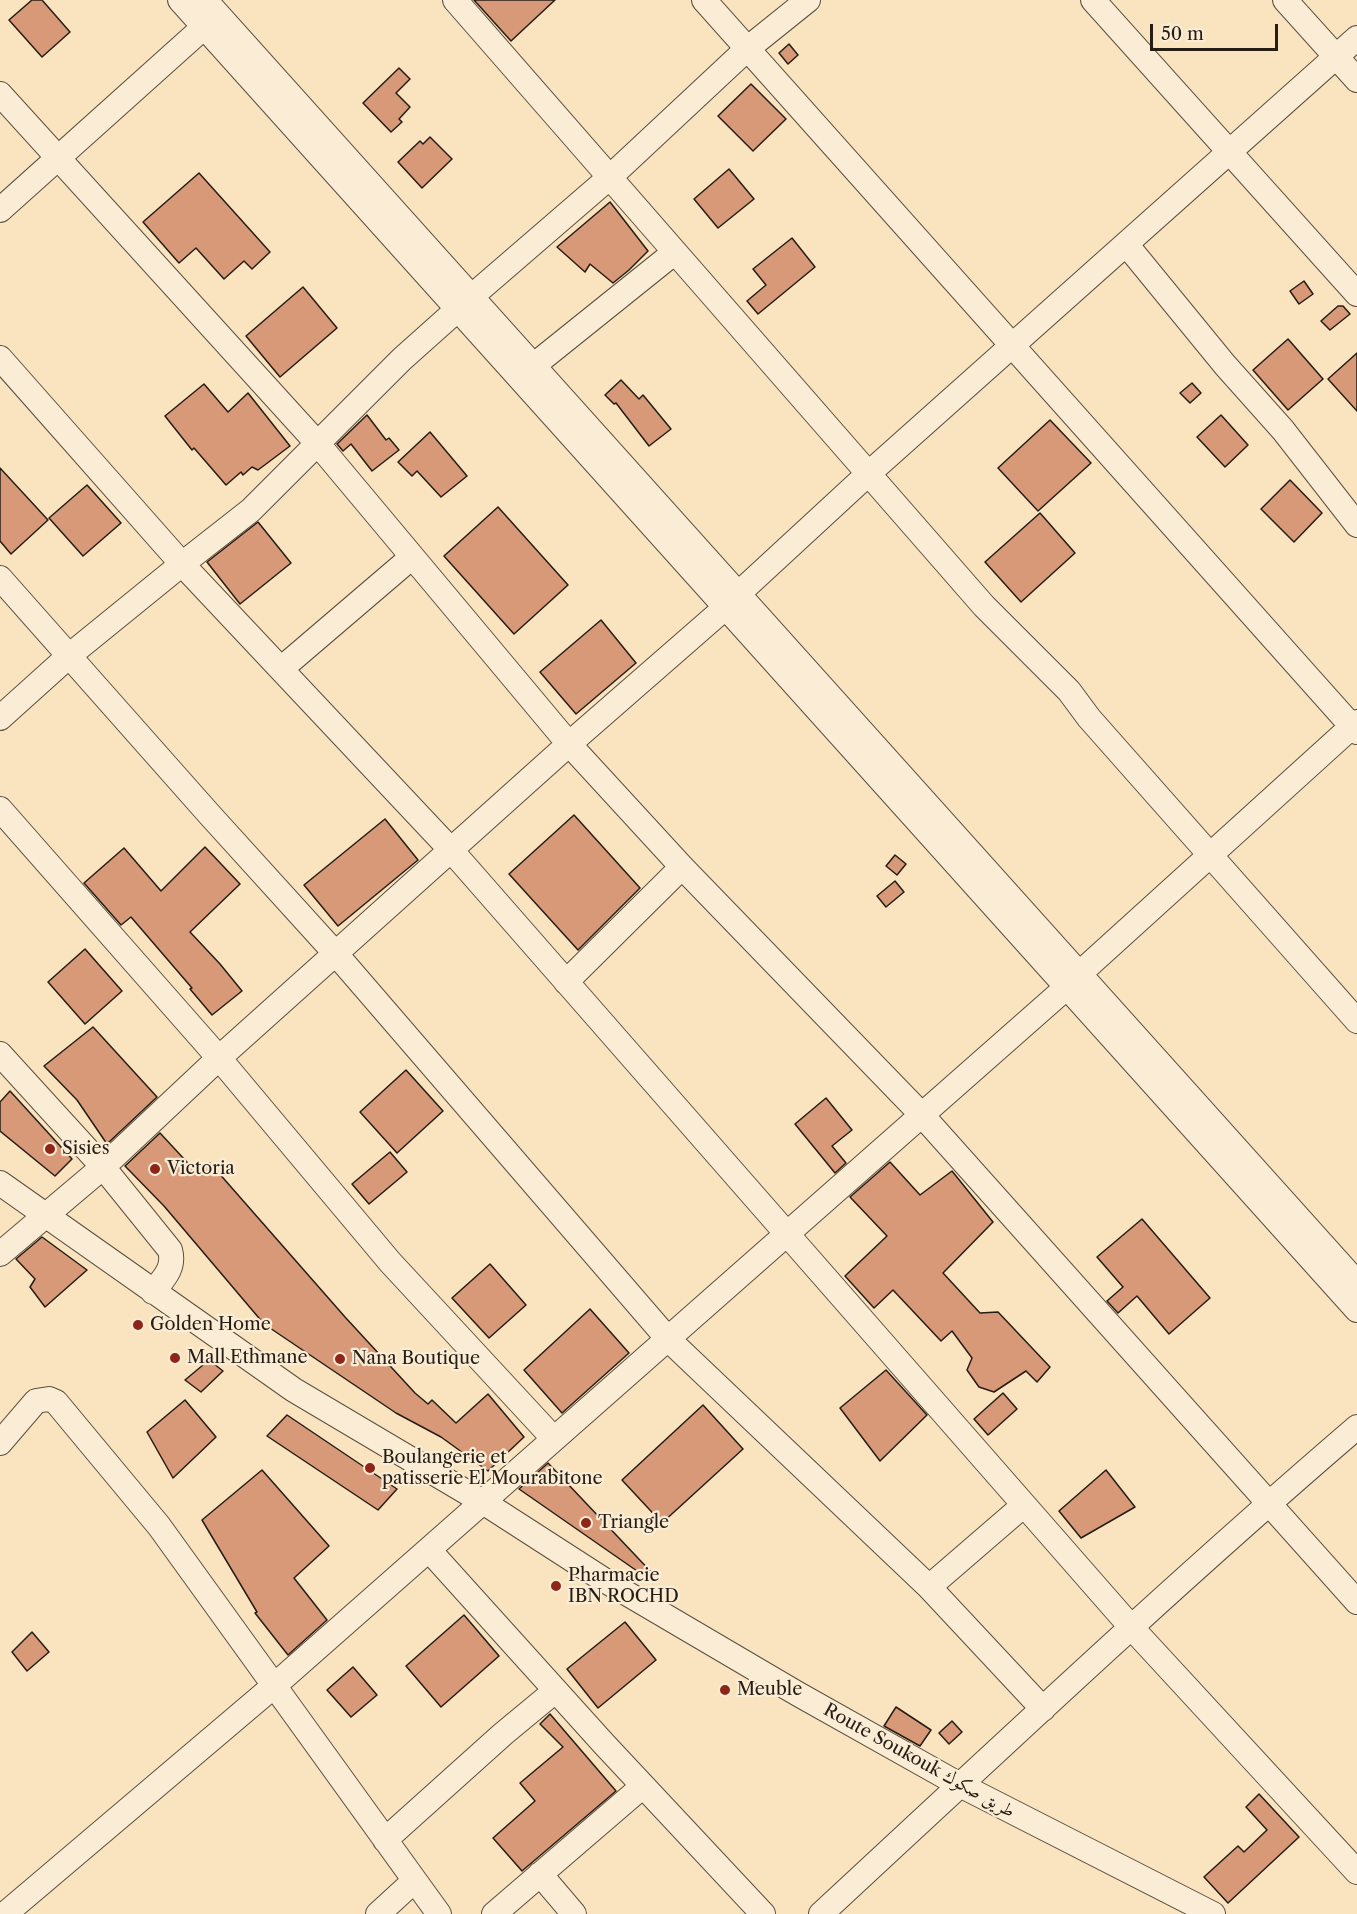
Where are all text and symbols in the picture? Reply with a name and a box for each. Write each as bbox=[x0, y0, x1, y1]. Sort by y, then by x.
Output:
scale bar bbox=[1153, 12, 1280, 50]
text: 50 m bbox=[1161, 23, 1204, 45]
place label: Sisies bbox=[62, 1138, 110, 1160]
marker: Sisies bbox=[43, 1142, 57, 1156]
place label: Victoria bbox=[167, 1158, 235, 1180]
marker: Victoria bbox=[148, 1162, 162, 1176]
place label: Golden Home bbox=[150, 1314, 271, 1336]
marker: Golden Home bbox=[131, 1318, 145, 1332]
place label: Mall Ethmane bbox=[187, 1347, 308, 1369]
place label: Nana Boutique bbox=[352, 1348, 480, 1370]
marker: Mall Ethmane bbox=[168, 1351, 182, 1365]
marker: Nana Boutique bbox=[333, 1352, 347, 1366]
place label: Boulangerie et patisserie El Mourabitone bbox=[382, 1447, 603, 1490]
marker: Boulangerie et patisserie El Mourabitone bbox=[363, 1461, 377, 1475]
place label: Triangle bbox=[598, 1512, 669, 1534]
marker: Triangle bbox=[579, 1516, 593, 1530]
place label: Pharmacie IBN ROCHD bbox=[568, 1565, 679, 1608]
marker: Pharmacie IBN ROCHD bbox=[549, 1579, 563, 1593]
place label: Meuble bbox=[737, 1679, 802, 1701]
marker: Meuble bbox=[718, 1683, 732, 1697]
street label: Route Soukouk طريق صكوك bbox=[820, 1699, 1018, 1823]

